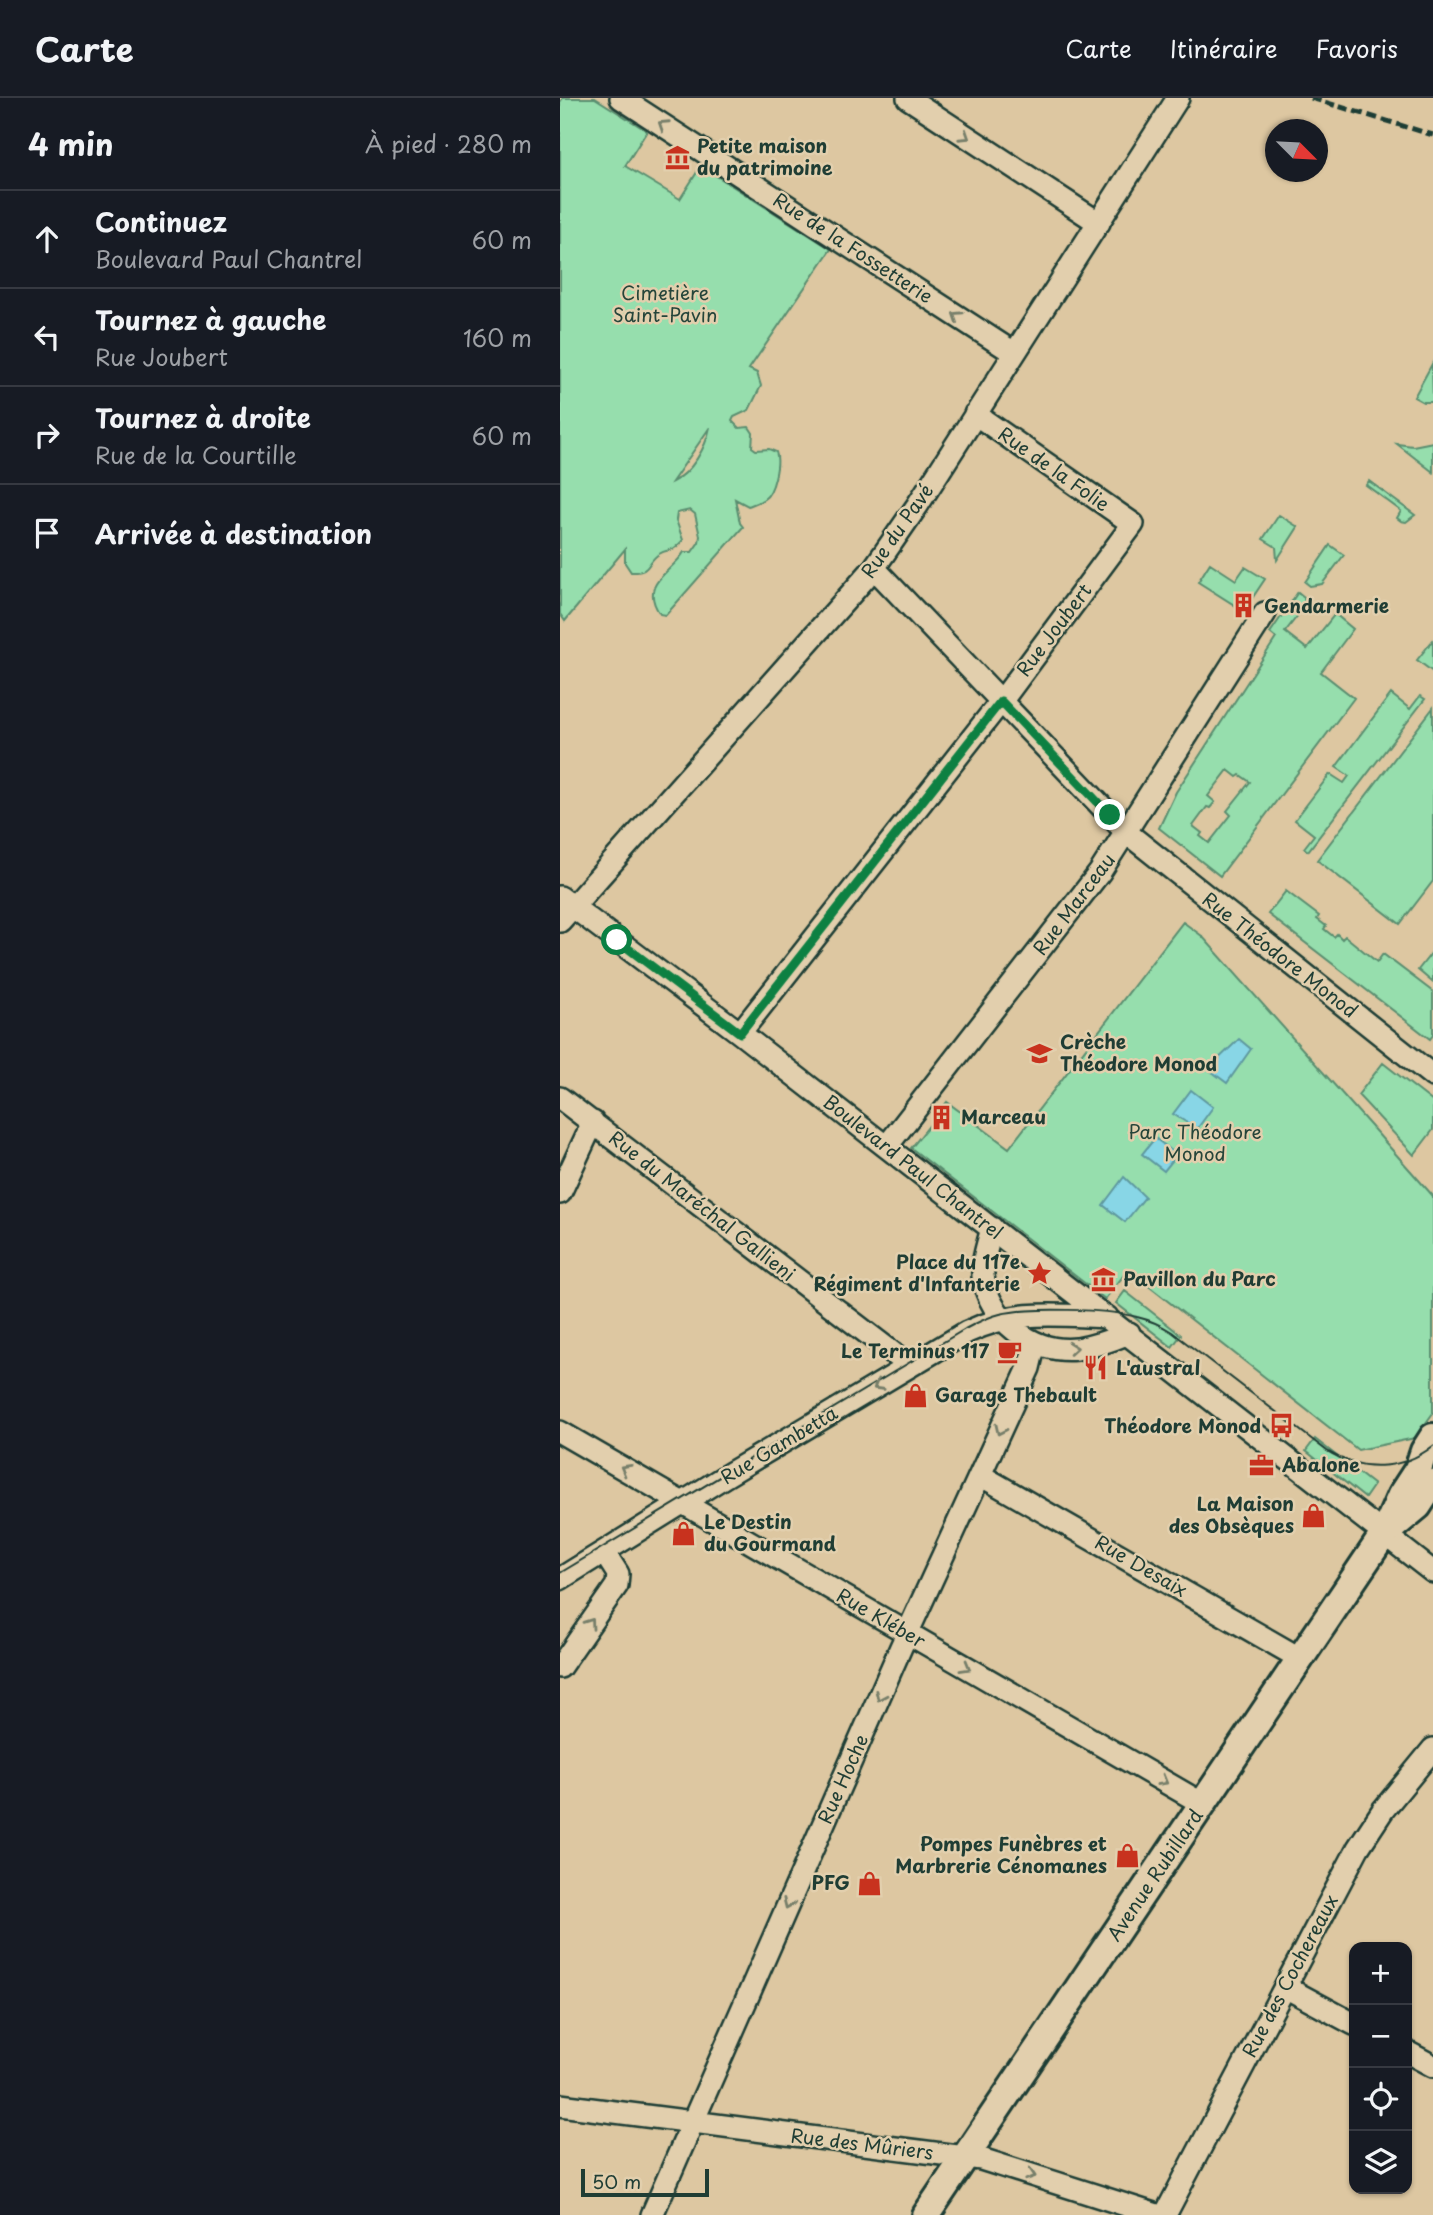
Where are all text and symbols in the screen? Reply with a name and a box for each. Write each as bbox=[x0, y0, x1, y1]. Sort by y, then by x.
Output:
text: Carte bbox=[35, 23, 134, 73]
text: Carte bbox=[1065, 30, 1132, 66]
text: Itinéraire bbox=[1170, 30, 1278, 66]
text: Favoris bbox=[1316, 30, 1398, 66]
north arrow bbox=[1265, 119, 1328, 182]
text: 4 min bbox=[28, 121, 114, 166]
one-way arrow bbox=[658, 121, 671, 134]
text: À pied · 280 m bbox=[365, 126, 532, 161]
one-way arrow bbox=[958, 127, 971, 140]
place label: Petite maison du patrimoine bbox=[697, 131, 833, 181]
museum icon: Petite maison du patrimoine bbox=[663, 143, 691, 171]
street label: Rue de la Fossetterie bbox=[768, 185, 939, 309]
text: Continuez bbox=[95, 202, 227, 241]
icon: ahead bbox=[28, 220, 66, 258]
text: 60 m bbox=[472, 222, 532, 257]
text: Boulevard Paul Chantrel bbox=[95, 241, 362, 276]
park label: Cimetière Saint-Pavin bbox=[613, 278, 717, 328]
text: Tournez à gauche bbox=[95, 300, 326, 339]
one-way arrow bbox=[951, 311, 964, 324]
icon: left bbox=[28, 318, 66, 356]
text: 160 m bbox=[463, 320, 532, 355]
text: Rue Joubert bbox=[95, 339, 228, 374]
text: Tournez à droite bbox=[95, 398, 311, 437]
icon: right bbox=[28, 416, 66, 454]
text: 60 m bbox=[472, 418, 532, 453]
street label: Rue de la Folie bbox=[993, 419, 1116, 517]
text: Rue de la Courtille bbox=[95, 437, 297, 472]
street label: Rue du Pavé bbox=[853, 478, 939, 583]
icon: arrive bbox=[28, 514, 66, 552]
text: Arrivée à destination bbox=[95, 514, 372, 553]
street label: Rue Joubert bbox=[1009, 577, 1098, 682]
place label: Gendarmerie bbox=[1264, 591, 1389, 619]
building icon: Gendarmerie bbox=[1230, 592, 1258, 620]
route end bbox=[1094, 799, 1125, 830]
street label: Rue Marceau bbox=[1026, 847, 1121, 960]
street label: Rue Théodore Monod bbox=[1197, 885, 1364, 1024]
route start bbox=[601, 924, 632, 955]
place label: Crèche Théodore Monod bbox=[1060, 1027, 1217, 1077]
school or university icon: Crèche Théodore Monod bbox=[1026, 1039, 1054, 1067]
street label: Boulevard Paul Chantrel bbox=[818, 1087, 1009, 1245]
place label: Marceau bbox=[961, 1102, 1046, 1130]
building icon: Marceau bbox=[927, 1103, 955, 1131]
park label: Parc Théodore Monod bbox=[1128, 1117, 1262, 1167]
street label: Rue du Maréchal Gallieni bbox=[604, 1124, 802, 1287]
place label: Place du 117e Régiment d'Infanterie bbox=[813, 1247, 1020, 1297]
place icon: Place du 117e Régiment d'Infanterie bbox=[1026, 1259, 1054, 1287]
place label: Pavillon du Parc bbox=[1123, 1264, 1276, 1292]
museum icon: Pavillon du Parc bbox=[1089, 1265, 1117, 1293]
place label: Le Terminus 117 bbox=[841, 1336, 989, 1364]
cafe icon: Le Terminus 117 bbox=[995, 1337, 1023, 1365]
one-way arrow bbox=[1068, 1341, 1079, 1356]
place label: L'austral bbox=[1116, 1353, 1201, 1381]
restaurant icon: L'austral bbox=[1082, 1354, 1110, 1382]
one-way arrow bbox=[873, 1377, 886, 1390]
place label: Garage Thebault bbox=[935, 1380, 1097, 1408]
shop icon: Garage Thebault bbox=[901, 1381, 929, 1409]
street label: Rue Gambetta bbox=[715, 1398, 842, 1490]
place label: Théodore Monod bbox=[1104, 1411, 1261, 1439]
bus stop icon: Théodore Monod bbox=[1267, 1412, 1295, 1440]
one-way arrow bbox=[995, 1423, 1009, 1435]
place label: Abalone bbox=[1281, 1450, 1360, 1478]
office icon: Abalone bbox=[1248, 1451, 1276, 1479]
one-way arrow bbox=[620, 1464, 633, 1477]
place label: La Maison des Obsèques bbox=[1169, 1489, 1294, 1539]
shop icon: La Maison des Obsèques bbox=[1300, 1501, 1328, 1529]
place label: Le Destin du Gourmand bbox=[704, 1507, 836, 1557]
shop icon: Le Destin du Gourmand bbox=[670, 1519, 698, 1547]
street label: Rue Desaix bbox=[1090, 1527, 1193, 1603]
street label: Rue Kléber bbox=[832, 1580, 931, 1654]
one-way arrow bbox=[582, 1618, 595, 1631]
one-way arrow bbox=[959, 1659, 972, 1672]
one-way arrow bbox=[874, 1689, 888, 1701]
street label: Rue Hoche bbox=[810, 1729, 874, 1828]
one-way arrow bbox=[1156, 1773, 1169, 1786]
street label: Avenue Rubillard bbox=[1100, 1803, 1209, 1946]
place label: Pompes Funèbres et Marbrerie Cénomanes bbox=[895, 1829, 1107, 1879]
shop icon: Pompes Funèbres et Marbrerie Cénomanes bbox=[1113, 1841, 1141, 1869]
place label: PFG bbox=[812, 1868, 850, 1896]
shop icon: PFG bbox=[856, 1869, 884, 1897]
street label: Rue des Cochereaux bbox=[1234, 1889, 1344, 2062]
one-way arrow bbox=[782, 1897, 796, 1909]
map controls bbox=[1349, 1942, 1412, 2194]
button: + bbox=[1349, 1942, 1412, 2005]
button: − bbox=[1349, 2005, 1412, 2068]
button: locate bbox=[1349, 2068, 1412, 2131]
street label: Rue des Mûriers bbox=[789, 2120, 935, 2166]
button: layers bbox=[1349, 2131, 1412, 2194]
scale bar bbox=[581, 2166, 709, 2198]
text: 50 m bbox=[592, 2167, 641, 2195]
one-way arrow bbox=[1024, 2167, 1036, 2181]

